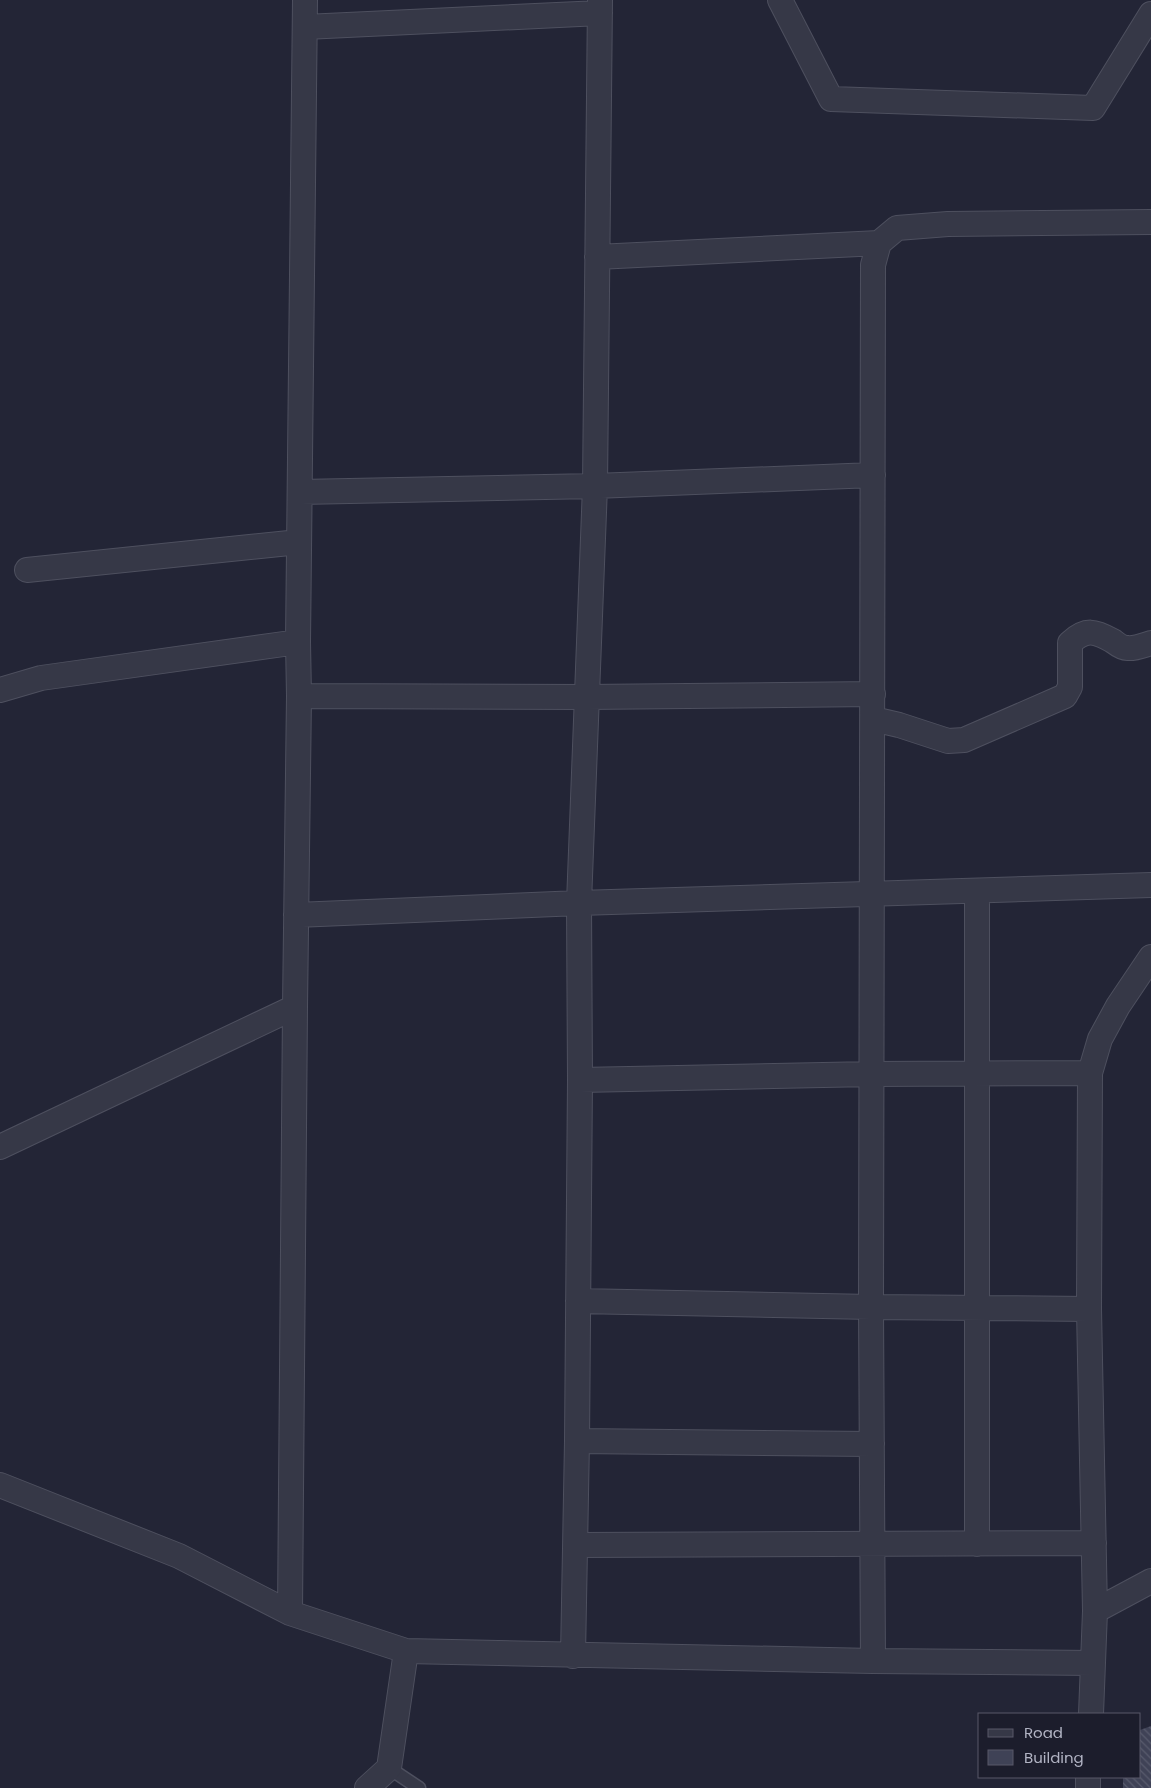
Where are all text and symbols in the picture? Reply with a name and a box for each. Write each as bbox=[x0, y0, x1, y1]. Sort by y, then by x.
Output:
legend bbox=[978, 1713, 1141, 1778]
text: Road bbox=[1024, 1722, 1063, 1743]
text: Building bbox=[1024, 1747, 1084, 1768]

